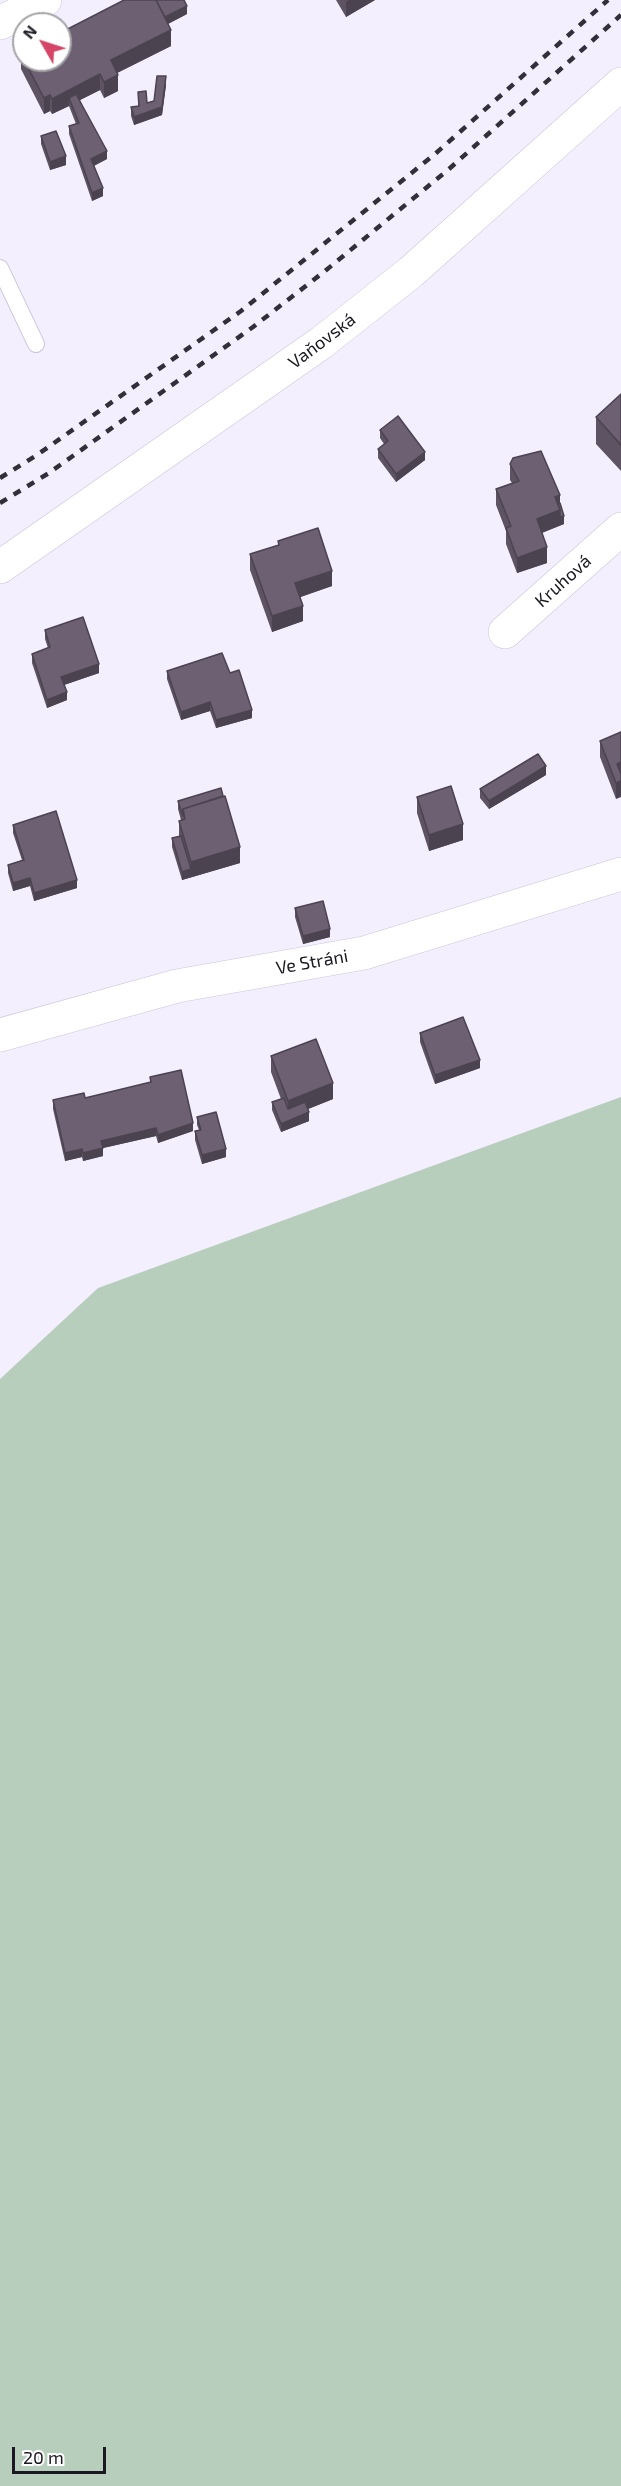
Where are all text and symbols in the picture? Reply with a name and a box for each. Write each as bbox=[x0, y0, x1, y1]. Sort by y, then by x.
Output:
north arrow bbox=[12, 12, 72, 72]
text: N bbox=[18, 21, 40, 42]
street label: Vaňovská bbox=[284, 309, 360, 373]
street label: Kruhová bbox=[530, 550, 596, 612]
street label: Ve Stráni bbox=[274, 945, 350, 979]
scale bar bbox=[15, 2435, 110, 2473]
text: 20 m bbox=[23, 2446, 64, 2468]

